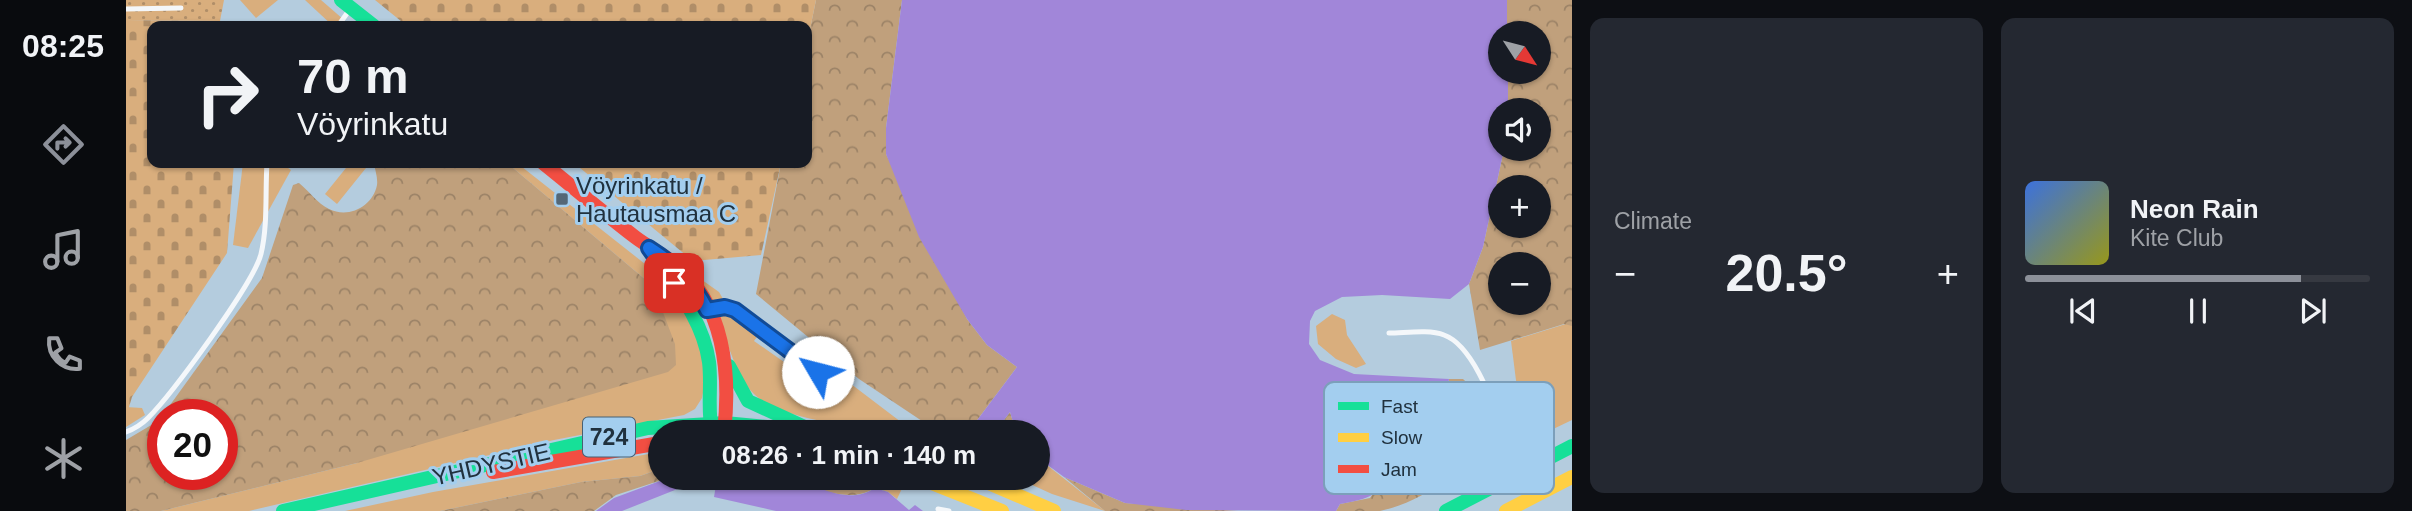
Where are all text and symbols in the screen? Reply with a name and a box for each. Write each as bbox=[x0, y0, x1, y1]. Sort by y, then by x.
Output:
north arrow bbox=[1488, 21, 1550, 84]
map controls bbox=[1488, 21, 1551, 315]
text: 08:25 bbox=[22, 28, 104, 64]
icon: right bbox=[182, 49, 273, 140]
text: 70 m bbox=[297, 49, 409, 103]
button: sound bbox=[1488, 98, 1551, 161]
text: Vöyrinkatu bbox=[297, 106, 448, 142]
icon: directions bbox=[39, 120, 88, 169]
place label: Vöyrinkatu / Hautausmaa C bbox=[576, 172, 736, 227]
button: + bbox=[1488, 175, 1551, 238]
marker: Vöyrinkatu / Hautausmaa C bbox=[554, 191, 570, 207]
text: Neon Rain bbox=[2130, 194, 2259, 224]
text: Climate bbox=[1614, 208, 1692, 234]
icon: music bbox=[39, 225, 88, 274]
text: Kite Club bbox=[2130, 225, 2223, 251]
text: 20.5° bbox=[1725, 244, 1848, 302]
button: − bbox=[1488, 252, 1551, 315]
pin bbox=[644, 253, 704, 313]
text: − bbox=[1614, 253, 1636, 295]
text: + bbox=[1937, 253, 1959, 295]
icon: arrive bbox=[655, 264, 693, 302]
icon: previous bbox=[2064, 292, 2102, 330]
icon: pause bbox=[2179, 292, 2217, 330]
icon: next bbox=[2294, 292, 2332, 330]
icon: phone bbox=[39, 330, 88, 379]
position arrow bbox=[781, 335, 855, 409]
legend bbox=[1324, 382, 1554, 494]
text: Fast bbox=[1381, 396, 1419, 417]
speed limit sign: 20 bbox=[147, 399, 238, 490]
road number: 724 bbox=[583, 418, 635, 457]
text: Slow bbox=[1381, 427, 1422, 448]
icon: climate bbox=[39, 434, 88, 483]
street label: YHDYSTIE bbox=[429, 437, 553, 491]
text: 08:26 · 1 min · 140 m bbox=[722, 440, 976, 470]
text: Jam bbox=[1381, 459, 1417, 480]

